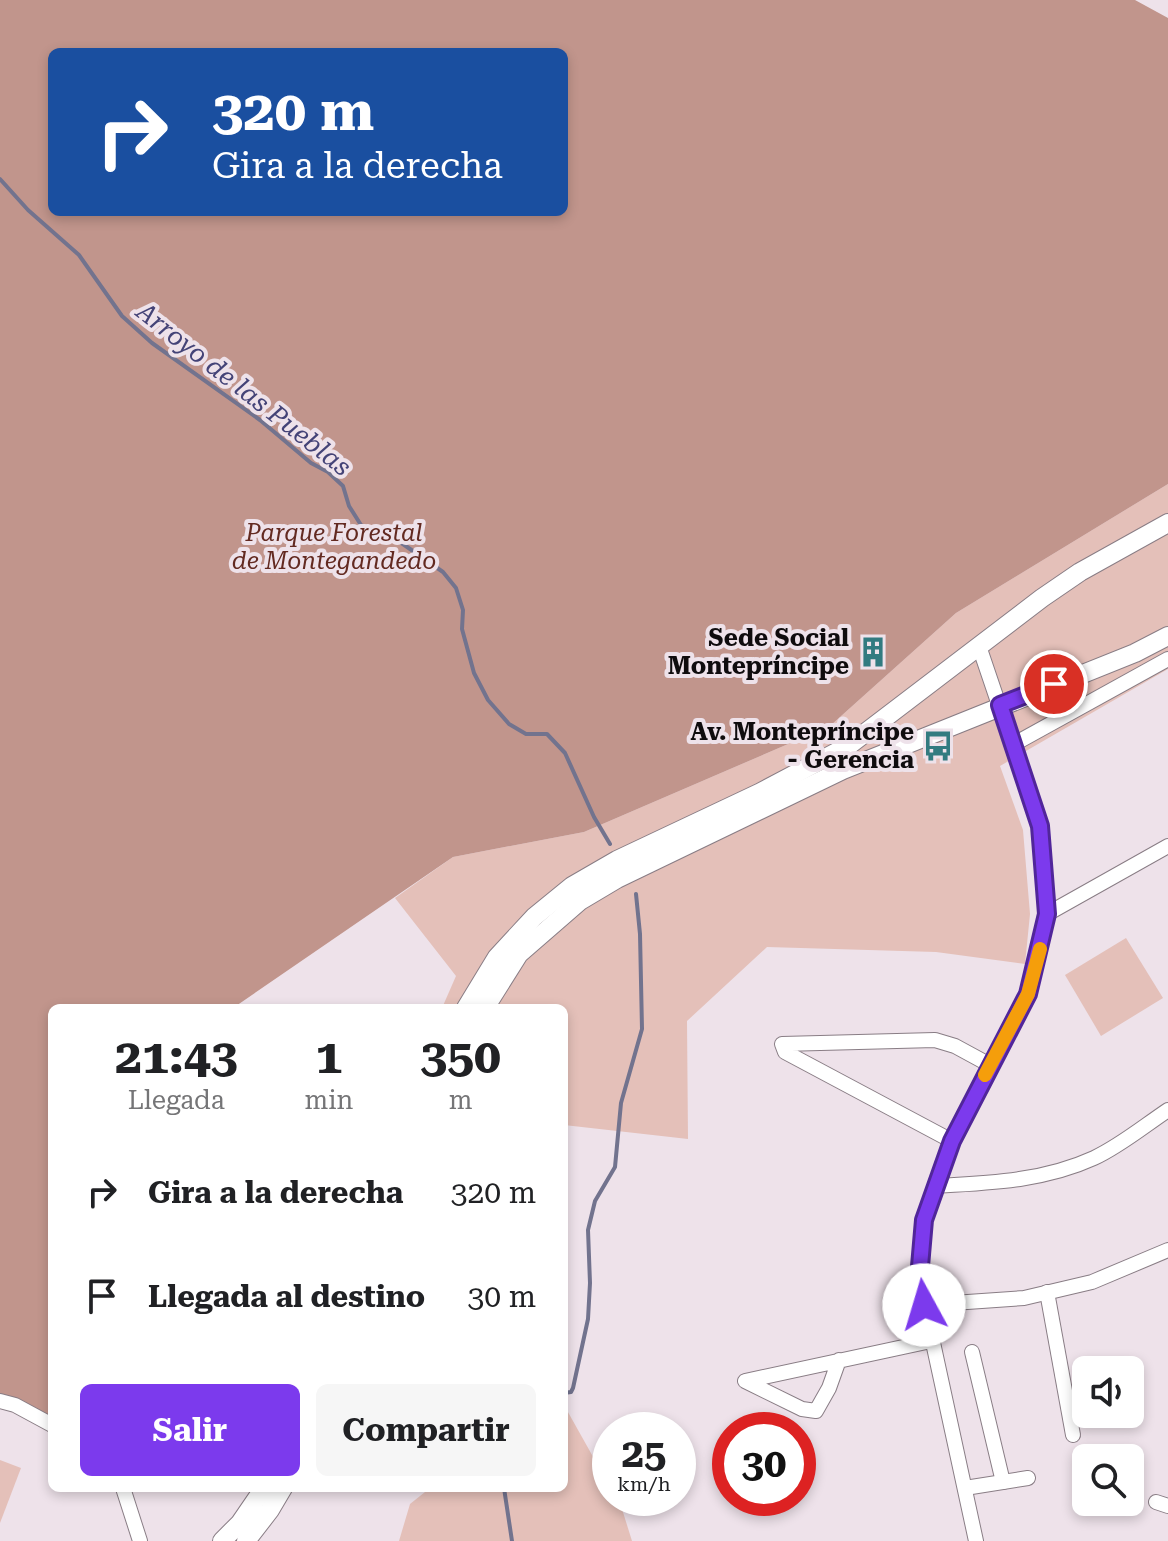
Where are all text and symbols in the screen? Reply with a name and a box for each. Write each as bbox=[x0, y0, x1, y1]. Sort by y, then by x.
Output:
text: 320 m bbox=[212, 78, 374, 144]
icon: right bbox=[80, 80, 184, 184]
text: Gira a la derecha bbox=[212, 145, 503, 187]
water label: Arroyo de las Pueblas bbox=[129, 295, 357, 482]
park label: Parque Forestal de Montegandedo bbox=[232, 519, 436, 575]
place label: Sede Social Montepríncipe bbox=[668, 624, 849, 680]
building icon: Sede Social Montepríncipe bbox=[856, 635, 890, 669]
pin bbox=[1020, 650, 1088, 718]
icon: arrive bbox=[1032, 662, 1076, 706]
place label: Av. Montepríncipe - Gerencia bbox=[691, 718, 914, 774]
bus stop icon: Av. Montepríncipe - Gerencia bbox=[921, 729, 955, 763]
text: 21:43 bbox=[115, 1029, 238, 1085]
text: 1 bbox=[315, 1029, 342, 1085]
text: 350 bbox=[420, 1029, 501, 1085]
text: Llegada bbox=[128, 1085, 225, 1115]
text: min bbox=[305, 1085, 353, 1115]
text: m bbox=[449, 1085, 473, 1115]
icon: right bbox=[80, 1170, 124, 1214]
text: Gira a la derecha bbox=[148, 1175, 403, 1210]
text: 320 m bbox=[451, 1175, 536, 1210]
position arrow bbox=[882, 1263, 966, 1347]
icon: arrive bbox=[80, 1274, 124, 1318]
text: Llegada al destino bbox=[148, 1279, 425, 1314]
text: 30 m bbox=[467, 1279, 536, 1314]
map controls bbox=[1072, 1356, 1144, 1516]
button: sound bbox=[1072, 1356, 1144, 1428]
button: Salir bbox=[80, 1384, 300, 1476]
button: Compartir bbox=[316, 1384, 536, 1476]
speed limit sign: 30 bbox=[712, 1412, 816, 1516]
text: 25 bbox=[622, 1430, 666, 1477]
button: search bbox=[1072, 1444, 1144, 1516]
text: km/h bbox=[617, 1472, 671, 1496]

